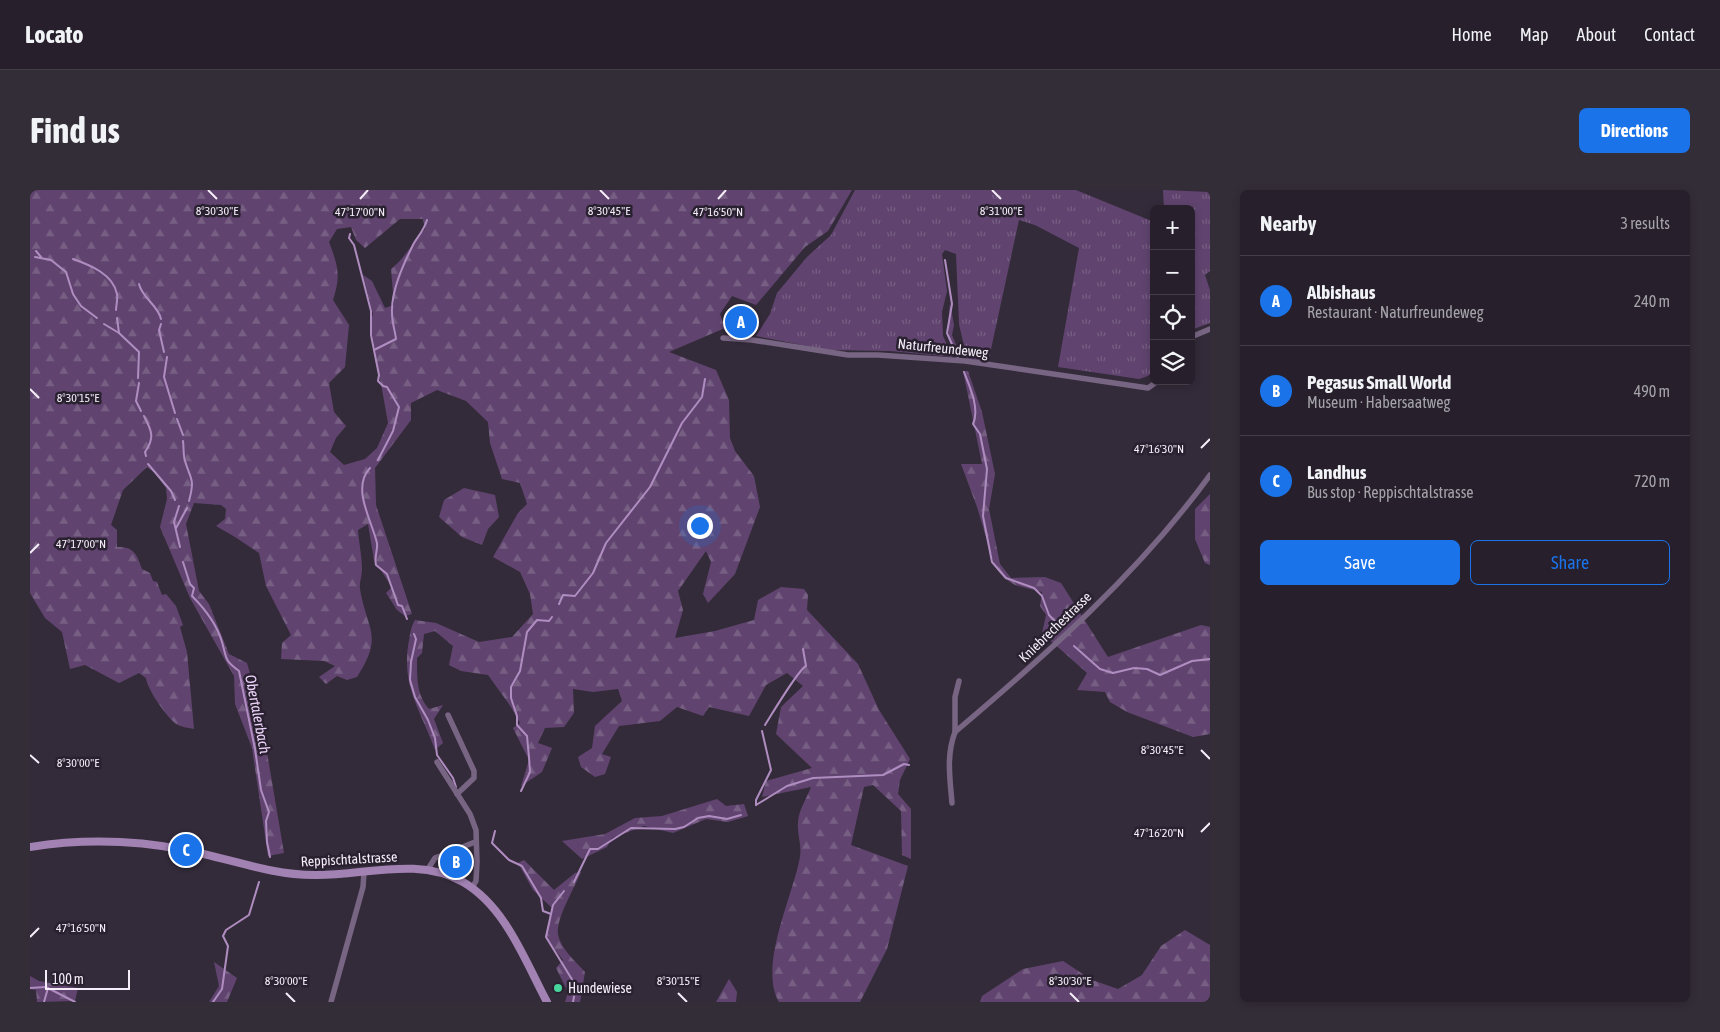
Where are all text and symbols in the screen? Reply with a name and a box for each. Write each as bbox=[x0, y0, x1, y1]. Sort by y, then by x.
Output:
text: Locato bbox=[25, 21, 84, 48]
text: Home bbox=[1452, 24, 1492, 45]
text: Map bbox=[1520, 24, 1549, 45]
text: About bbox=[1577, 24, 1616, 45]
text: Contact bbox=[1644, 24, 1695, 45]
button: Directions bbox=[1579, 108, 1690, 153]
text: Find us bbox=[30, 110, 120, 150]
text: 8°30'30"E bbox=[196, 204, 238, 218]
text: 8°30'45"E bbox=[588, 204, 630, 218]
text: 8°31'00"E bbox=[980, 204, 1022, 218]
text: 47°17'00"N bbox=[335, 205, 385, 219]
text: 47°16'50"N bbox=[693, 205, 743, 219]
map controls bbox=[1150, 205, 1195, 385]
button: + bbox=[1150, 205, 1195, 250]
text: Nearby bbox=[1260, 211, 1316, 235]
text: 3 results bbox=[1620, 214, 1670, 232]
button: − bbox=[1150, 250, 1195, 295]
text: Albishaus bbox=[1307, 281, 1375, 303]
text: A bbox=[1272, 292, 1280, 310]
text: 240 m bbox=[1634, 292, 1670, 310]
button: locate bbox=[1150, 295, 1195, 340]
pin: A bbox=[725, 303, 757, 341]
text: Restaurant · Naturfreundeweg bbox=[1307, 303, 1484, 321]
street label: Naturfreundeweg bbox=[897, 335, 989, 361]
button: layers bbox=[1150, 340, 1195, 385]
text: Pegasus Small World bbox=[1307, 371, 1451, 393]
text: B bbox=[1272, 382, 1280, 400]
text: 490 m bbox=[1634, 382, 1670, 400]
text: 8°30'15"E bbox=[57, 391, 99, 405]
text: Museum · Habersaatweg bbox=[1307, 393, 1450, 411]
text: 47°16'30"N bbox=[1134, 442, 1184, 456]
text: Landhus bbox=[1307, 461, 1367, 483]
text: C bbox=[1272, 472, 1280, 490]
text: 720 m bbox=[1634, 472, 1670, 490]
text: Bus stop · Reppischtalstrasse bbox=[1307, 483, 1474, 501]
your location bbox=[687, 513, 713, 539]
text: 47°17'00"N bbox=[56, 537, 106, 551]
button: Save bbox=[1260, 540, 1460, 585]
button: Share bbox=[1470, 540, 1670, 585]
street label: Kniebrechestrasse bbox=[1016, 589, 1094, 665]
water label: Obertalerbach bbox=[242, 673, 274, 755]
text: 8°30'45"E bbox=[1141, 743, 1183, 757]
text: 8°30'00"E bbox=[57, 756, 99, 770]
text: 47°16'20"N bbox=[1134, 826, 1184, 840]
pin: C bbox=[170, 831, 202, 869]
pin: B bbox=[440, 843, 472, 881]
street label: Reppischtalstrasse bbox=[300, 848, 398, 870]
text: 47°16'50"N bbox=[56, 921, 106, 935]
scale bar bbox=[45, 967, 130, 990]
text: 100 m bbox=[52, 971, 84, 987]
text: 8°30'00"E bbox=[265, 974, 307, 988]
text: 8°30'15"E bbox=[657, 974, 699, 988]
text: 8°30'30"E bbox=[1049, 974, 1091, 988]
place label: Hundewiese bbox=[568, 980, 632, 996]
marker: Hundewiese bbox=[552, 982, 564, 994]

